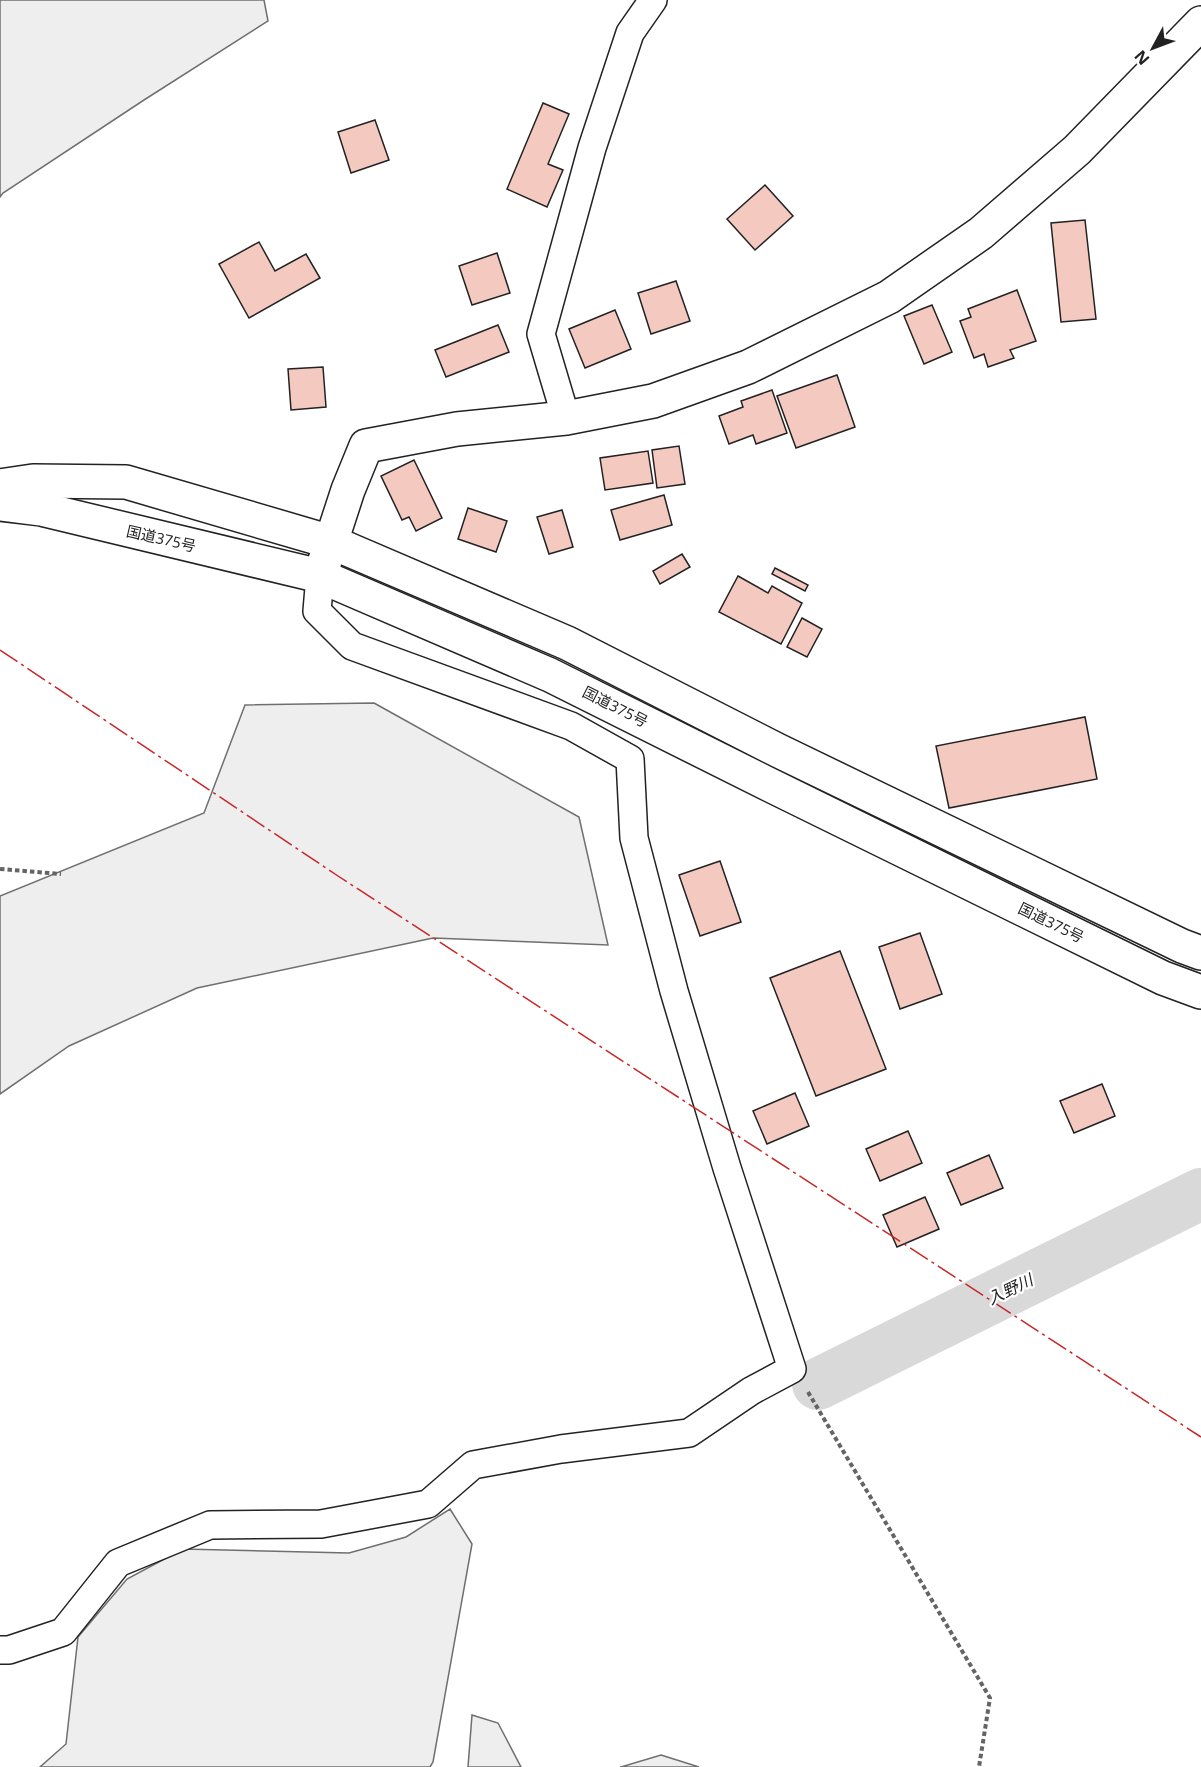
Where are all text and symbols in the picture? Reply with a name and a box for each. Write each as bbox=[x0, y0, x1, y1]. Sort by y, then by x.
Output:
north arrow bbox=[1123, 18, 1183, 78]
text: N bbox=[1129, 46, 1154, 70]
street label: 国道375号 bbox=[125, 520, 198, 556]
street label: 国道375号 bbox=[579, 681, 652, 731]
street label: 国道375号 bbox=[1015, 898, 1088, 947]
water label: 入野川 bbox=[984, 1268, 1038, 1309]

